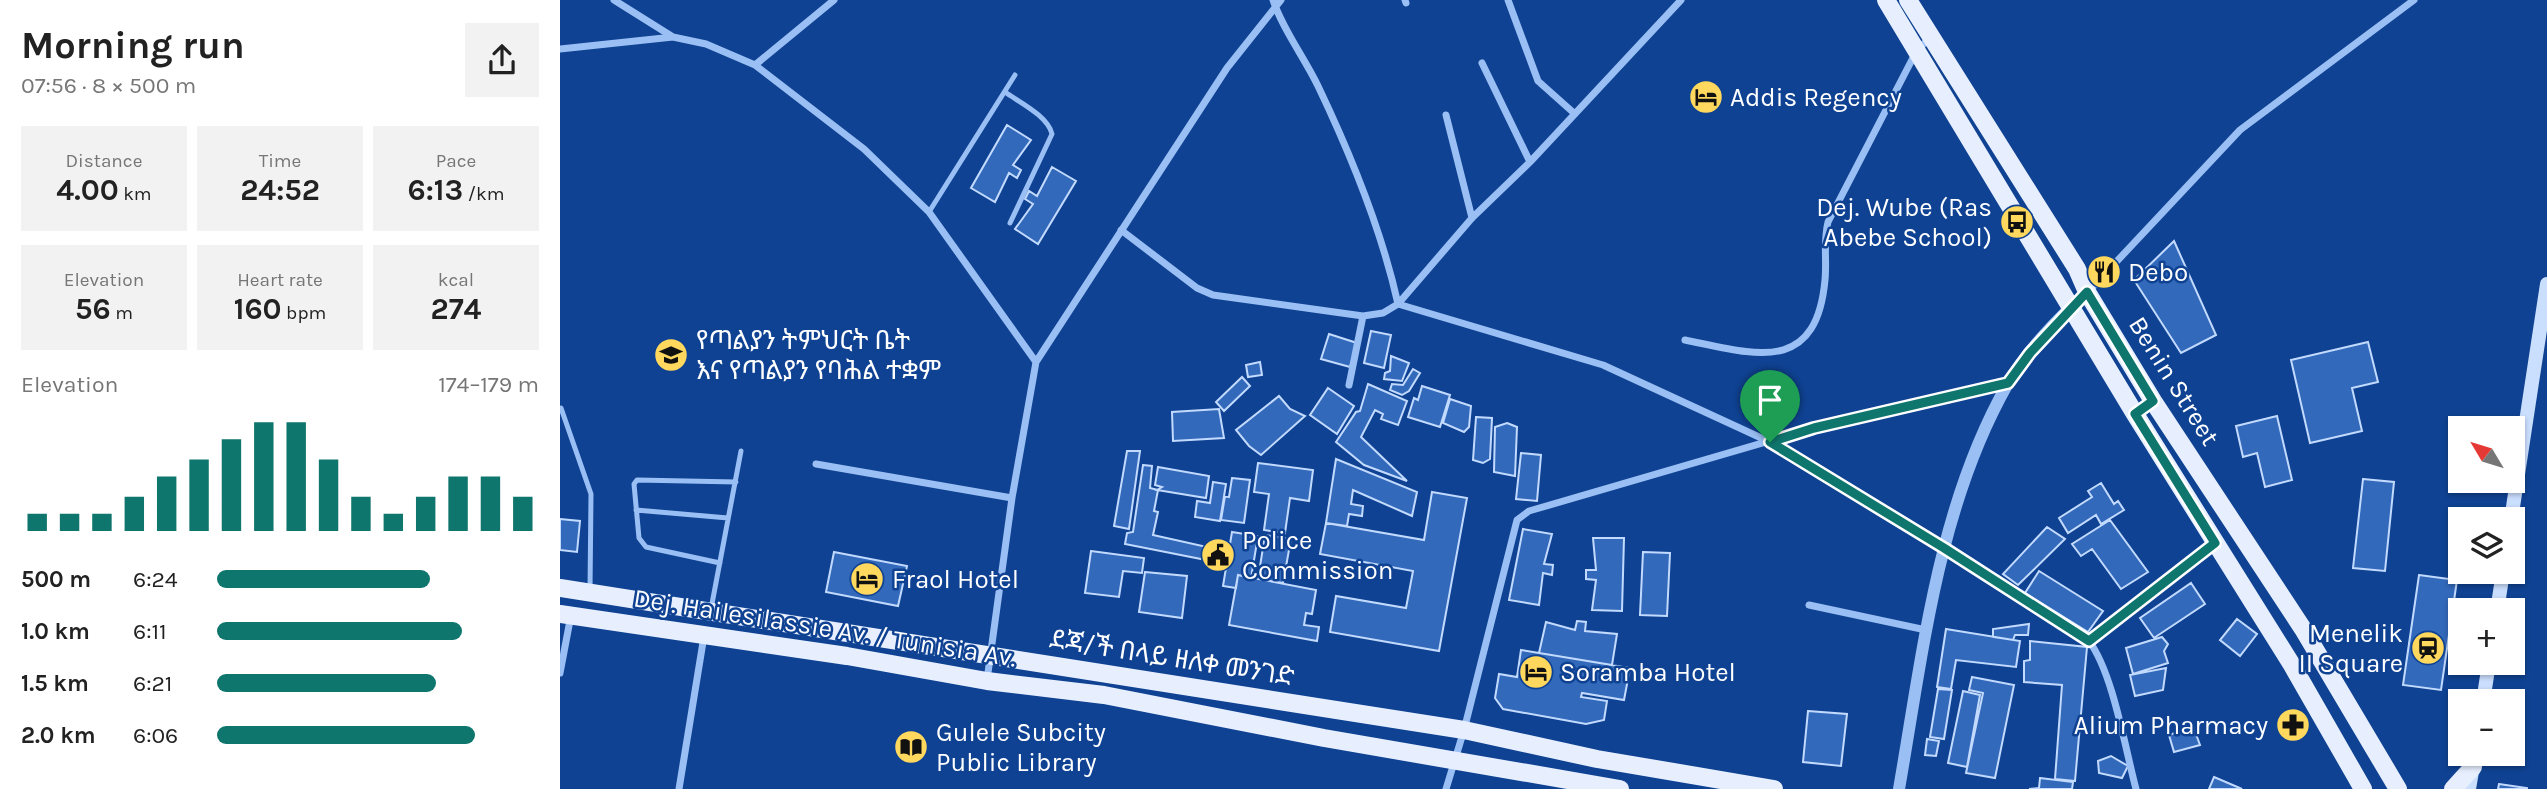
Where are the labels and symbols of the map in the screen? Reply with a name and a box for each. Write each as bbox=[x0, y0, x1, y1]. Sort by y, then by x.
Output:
hotel icon: Addis Regency bbox=[1687, 78, 1725, 116]
place label: Addis Regency bbox=[1730, 82, 1902, 113]
place label: Dej. Wube (Ras Abebe School) bbox=[1816, 192, 1992, 253]
bus stop icon: Dej. Wube (Ras Abebe School) bbox=[1998, 203, 2036, 241]
restaurant icon: Debo bbox=[2085, 253, 2123, 291]
place label: Debo bbox=[2128, 257, 2188, 288]
street label: Benin Street bbox=[2122, 311, 2226, 451]
place label: የጣልያን ትምህርት ቤት እና የጣልያን የባሕል ተቋም bbox=[696, 325, 942, 386]
school or university icon: የጣልያን ትምህርት ቤት እና የጣልያን የባሕል ተቋም bbox=[652, 336, 690, 374]
pin bbox=[1740, 370, 1800, 442]
north arrow bbox=[2448, 416, 2525, 494]
place label: Police Commission bbox=[1242, 525, 1394, 586]
public building icon: Police Commission bbox=[1199, 536, 1237, 574]
hotel icon: Fraol Hotel bbox=[848, 560, 886, 598]
place label: Fraol Hotel bbox=[892, 564, 1019, 595]
street label: Dej. Hailesilassie Av. / Tunisia Av. bbox=[631, 582, 1019, 674]
place label: Menelik II Square bbox=[2299, 618, 2403, 679]
street label: ደጃ/ች በላይ ዘለቀ መንገድ bbox=[1047, 623, 1297, 693]
station icon: Menelik II Square bbox=[2409, 629, 2447, 667]
hotel icon: Soramba Hotel bbox=[1517, 653, 1555, 691]
place label: Soramba Hotel bbox=[1560, 657, 1736, 688]
pharmacy icon: Alium Pharmacy bbox=[2274, 706, 2312, 744]
place label: Alium Pharmacy bbox=[2074, 710, 2268, 741]
place label: Gulele Subcity Public Library bbox=[936, 717, 1106, 778]
library icon: Gulele Subcity Public Library bbox=[892, 728, 930, 766]

